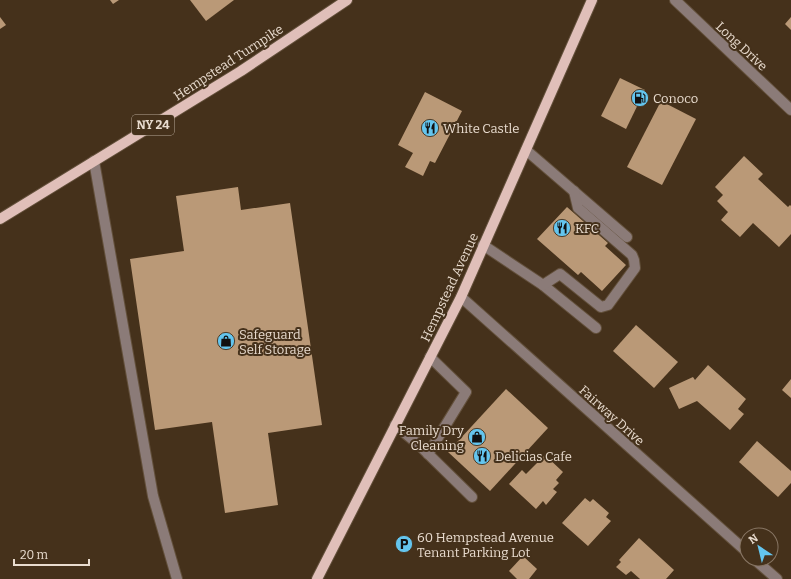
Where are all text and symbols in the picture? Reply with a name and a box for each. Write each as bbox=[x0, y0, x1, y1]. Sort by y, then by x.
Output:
street label: Long Drive bbox=[713, 19, 770, 74]
street label: Hempstead Turnpike bbox=[171, 21, 286, 103]
fuel station icon: Conoco bbox=[630, 88, 650, 108]
place label: Conoco bbox=[653, 91, 698, 106]
road number: NY 24 bbox=[132, 115, 174, 135]
restaurant icon: White Castle bbox=[420, 118, 440, 138]
place label: White Castle bbox=[443, 121, 519, 136]
restaurant icon: KFC bbox=[552, 218, 572, 238]
place label: KFC bbox=[575, 221, 599, 236]
street label: Hempstead Avenue bbox=[418, 230, 481, 344]
place label: Safeguard Self Storage bbox=[239, 327, 311, 357]
shop icon: Safeguard Self Storage bbox=[216, 331, 236, 351]
street label: Fairway Drive bbox=[576, 382, 647, 448]
place label: Family Dry Cleaning bbox=[399, 423, 464, 453]
shop icon: Family Dry Cleaning bbox=[467, 427, 487, 447]
restaurant icon: Delicias Cafe bbox=[472, 446, 492, 466]
place label: Delicias Cafe bbox=[495, 449, 572, 464]
north arrow bbox=[739, 527, 779, 567]
place label: 60 Hempstead Avenue Tenant Parking Lot bbox=[417, 530, 554, 560]
text: N bbox=[746, 531, 761, 547]
parking icon: 60 Hempstead Avenue Tenant Parking Lot bbox=[394, 534, 414, 554]
scale bar bbox=[14, 541, 89, 567]
text: 20 m bbox=[20, 548, 49, 562]

